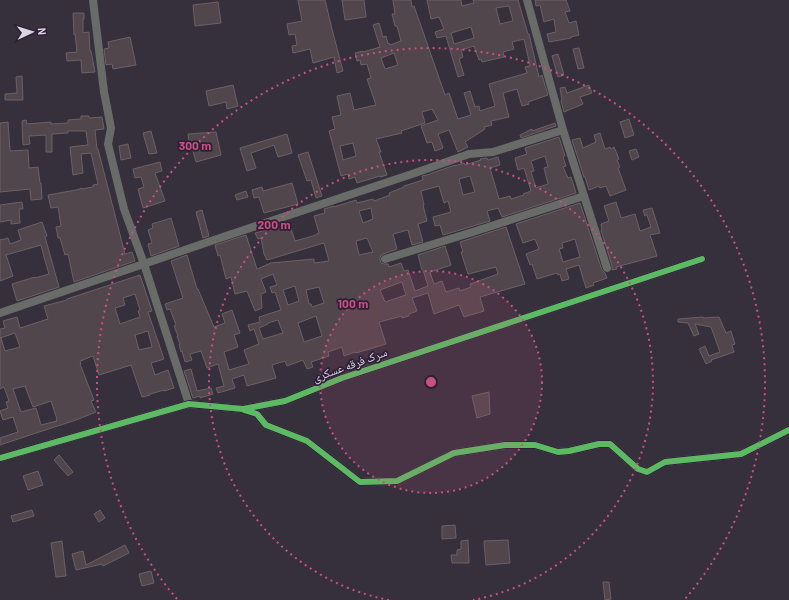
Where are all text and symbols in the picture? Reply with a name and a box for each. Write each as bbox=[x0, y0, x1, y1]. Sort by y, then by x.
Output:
north arrow bbox=[12, 12, 52, 52]
text: N bbox=[36, 27, 49, 35]
text: 300 m bbox=[179, 138, 211, 152]
text: 200 m bbox=[258, 217, 290, 231]
text: 100 m bbox=[338, 296, 368, 310]
street label: سرک فرقه عسکری bbox=[310, 344, 389, 385]
centre of rings bbox=[424, 375, 438, 389]

